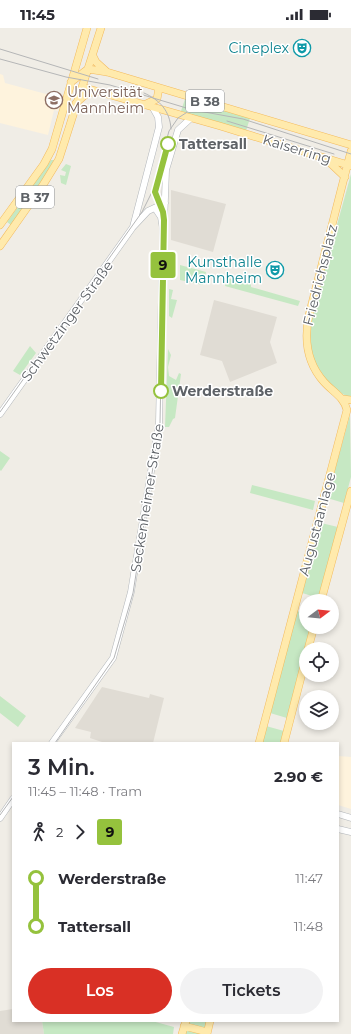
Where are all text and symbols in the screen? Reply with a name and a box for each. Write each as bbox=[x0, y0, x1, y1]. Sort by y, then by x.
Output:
text: 11:45 bbox=[20, 5, 55, 24]
theatre icon: Cineplex bbox=[292, 38, 312, 58]
place label: Cineplex bbox=[228, 39, 290, 57]
place label: Universität Mannheim bbox=[67, 83, 144, 117]
school or university icon: Universität Mannheim bbox=[44, 90, 64, 110]
road number: B 38 bbox=[186, 90, 224, 112]
street label: Kaiserring bbox=[260, 130, 334, 168]
place label: Tattersall bbox=[179, 135, 247, 153]
marker: Tattersall bbox=[160, 136, 176, 152]
road number: B 37 bbox=[16, 186, 54, 208]
street label: Friedrichsplatz bbox=[299, 223, 341, 327]
line badge: 9 bbox=[150, 252, 176, 278]
place label: Kunsthalle Mannheim bbox=[185, 253, 262, 287]
text: 9 bbox=[159, 256, 167, 274]
street label: Schwetzinger Straße bbox=[17, 257, 117, 385]
theatre icon: Kunsthalle Mannheim bbox=[265, 260, 285, 280]
place label: Werderstraße bbox=[172, 382, 273, 400]
marker: Werderstraße bbox=[153, 383, 169, 399]
street label: Seckenheimer Straße bbox=[126, 422, 168, 574]
street label: Augustaanlage bbox=[295, 470, 339, 578]
north arrow bbox=[299, 594, 339, 634]
map controls bbox=[299, 594, 339, 730]
button: locate bbox=[299, 642, 339, 682]
button: layers bbox=[299, 690, 339, 730]
text: 3 Min. bbox=[28, 754, 95, 781]
text: 2.90 € bbox=[274, 767, 323, 786]
text: 11:45 – 11:48 · Tram bbox=[28, 783, 142, 799]
icon: walk bbox=[28, 821, 50, 843]
icon: forward bbox=[69, 821, 91, 843]
text: 9 bbox=[105, 823, 114, 841]
text: 2 bbox=[56, 824, 63, 840]
text: Werderstraße bbox=[58, 869, 166, 888]
text: 11:47 bbox=[295, 870, 323, 886]
text: Tattersall bbox=[58, 917, 131, 936]
text: 11:48 bbox=[294, 918, 323, 934]
button: Los bbox=[28, 968, 172, 1014]
button: Tickets bbox=[180, 968, 323, 1014]

